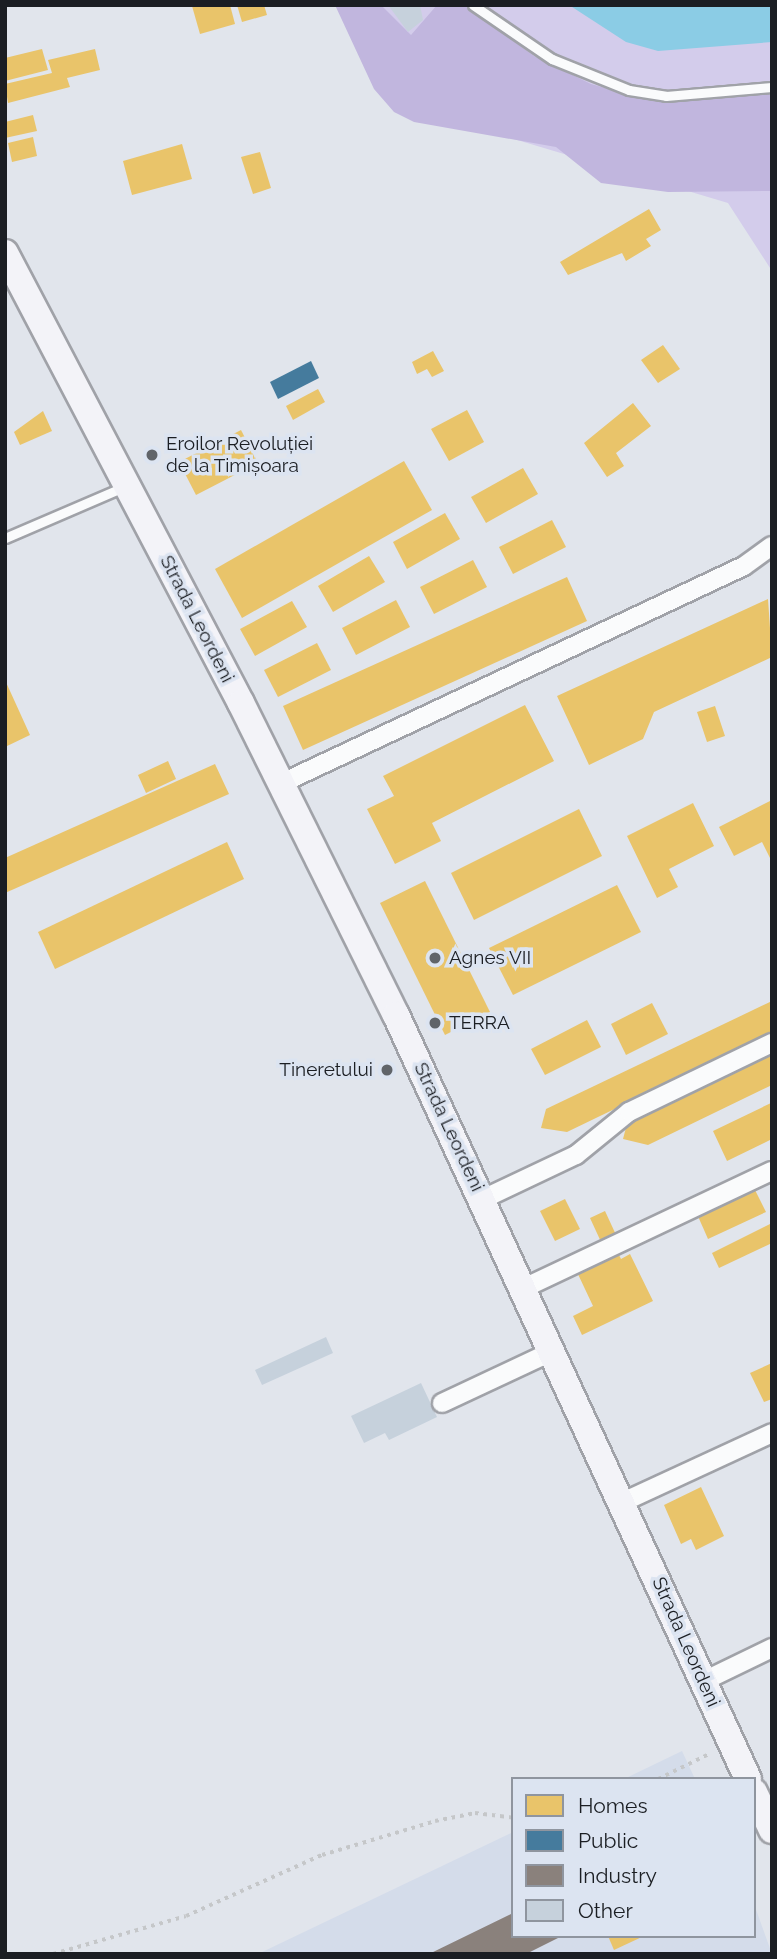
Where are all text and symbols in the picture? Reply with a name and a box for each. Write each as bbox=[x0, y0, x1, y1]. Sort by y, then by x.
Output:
place label: Eroilor Revoluției de la Timișoara bbox=[166, 433, 314, 477]
marker: Eroilor Revoluției de la Timișoara bbox=[144, 447, 160, 463]
street label: Strada Leordeni bbox=[155, 552, 239, 686]
place label: Agnes VII bbox=[449, 947, 532, 969]
marker: Agnes VII bbox=[427, 950, 443, 966]
place label: TERRA bbox=[449, 1012, 510, 1034]
marker: TERRA bbox=[427, 1015, 443, 1031]
place label: Tineretului bbox=[279, 1059, 373, 1081]
street label: Strada Leordeni bbox=[409, 1059, 489, 1195]
marker: Tineretului bbox=[379, 1062, 395, 1078]
street label: Strada Leordeni bbox=[647, 1574, 725, 1710]
legend bbox=[511, 1777, 756, 1938]
text: Homes bbox=[578, 1793, 648, 1818]
text: Public bbox=[578, 1828, 638, 1853]
text: Industry bbox=[578, 1863, 657, 1888]
text: Other bbox=[578, 1898, 633, 1923]

